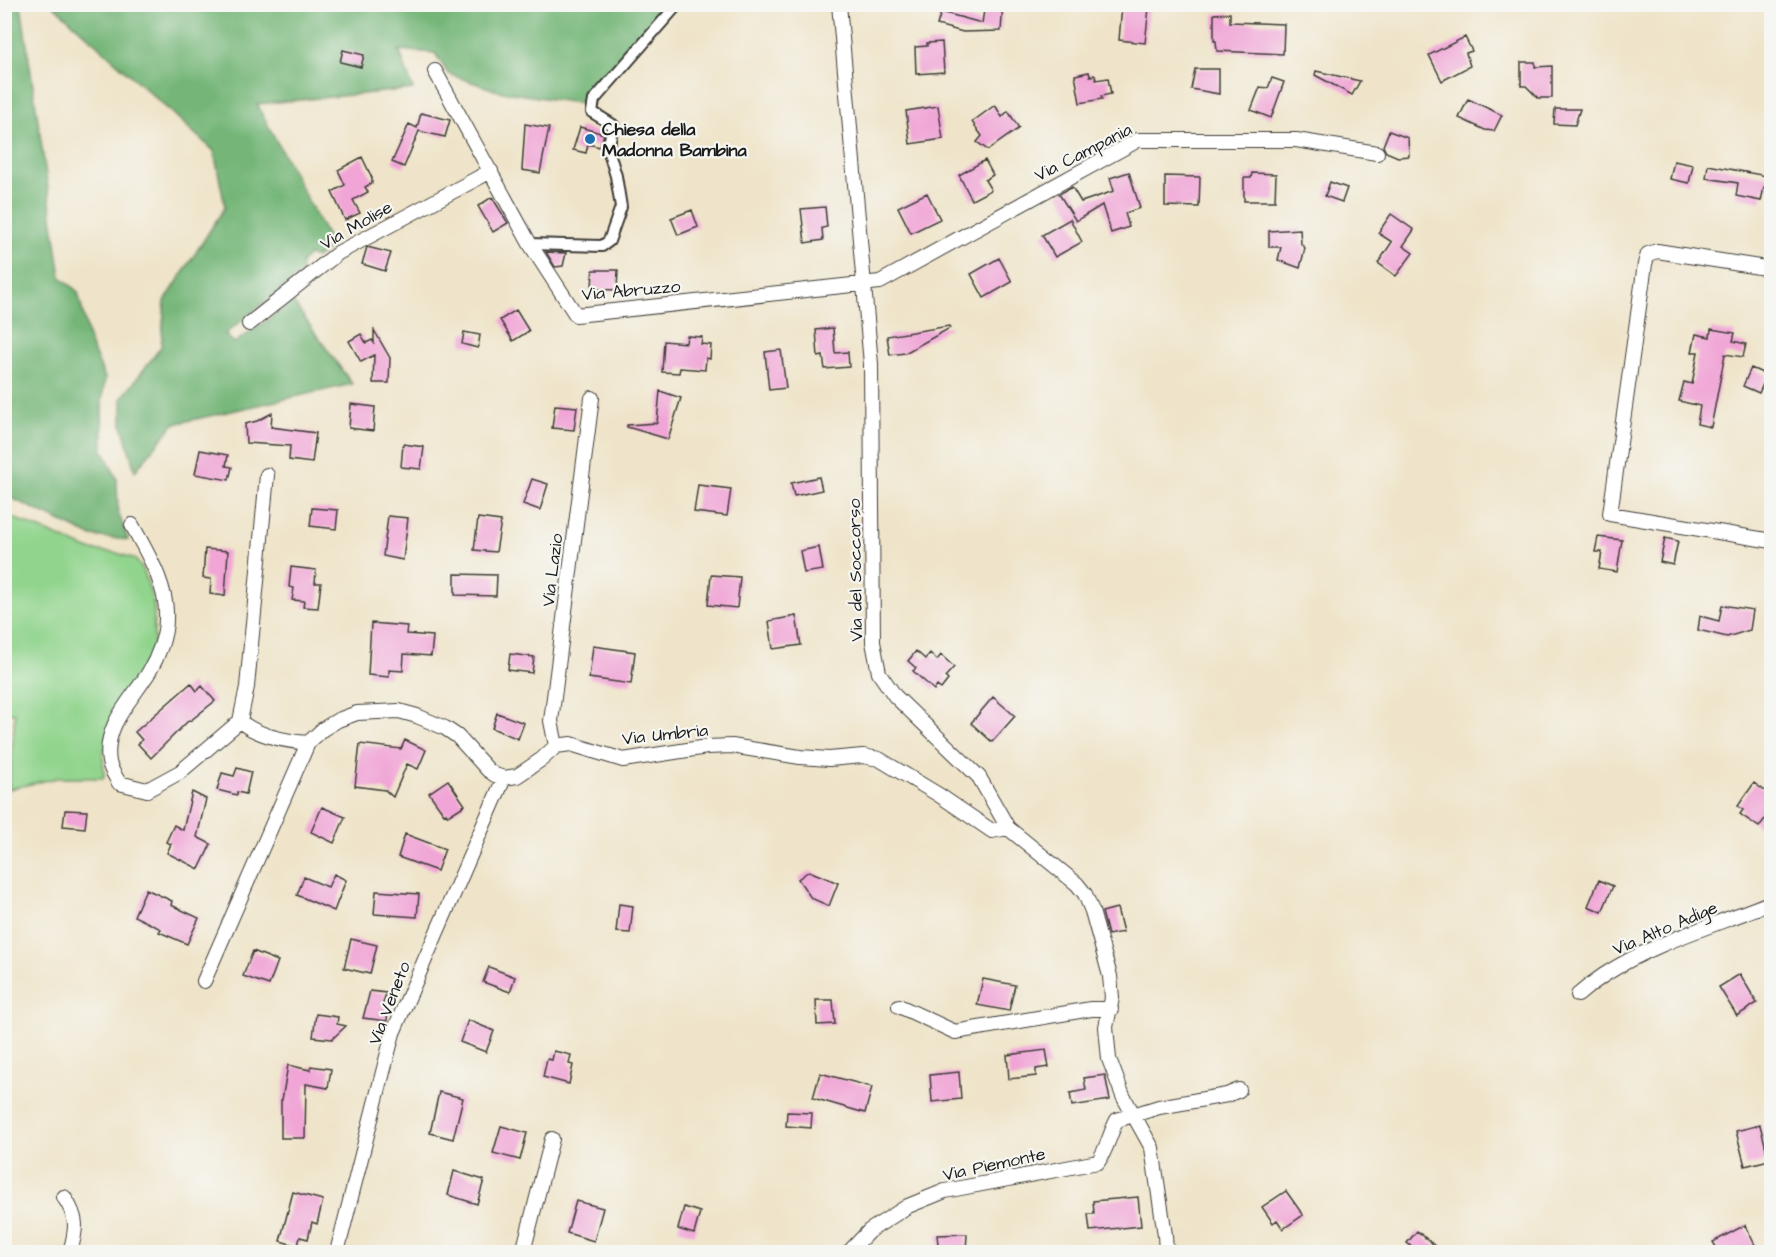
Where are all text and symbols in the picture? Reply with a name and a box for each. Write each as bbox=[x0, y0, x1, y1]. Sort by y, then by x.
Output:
place label: Chiesa della Madonna Bambina bbox=[602, 117, 748, 163]
street label: Via Campania bbox=[1030, 117, 1136, 188]
marker: Chiesa della Madonna Bambina bbox=[583, 132, 597, 146]
street label: Via Molise bbox=[315, 195, 397, 256]
street label: Via Abruzzo bbox=[581, 274, 681, 307]
street label: Via del Soccorso bbox=[842, 498, 869, 642]
street label: Via Lazio bbox=[536, 532, 569, 608]
street label: Via Umbria bbox=[621, 718, 709, 751]
street label: Via Alto Adige bbox=[1609, 895, 1722, 963]
street label: Via Veneto bbox=[362, 958, 417, 1049]
street label: Via Piemonte bbox=[940, 1141, 1048, 1188]

